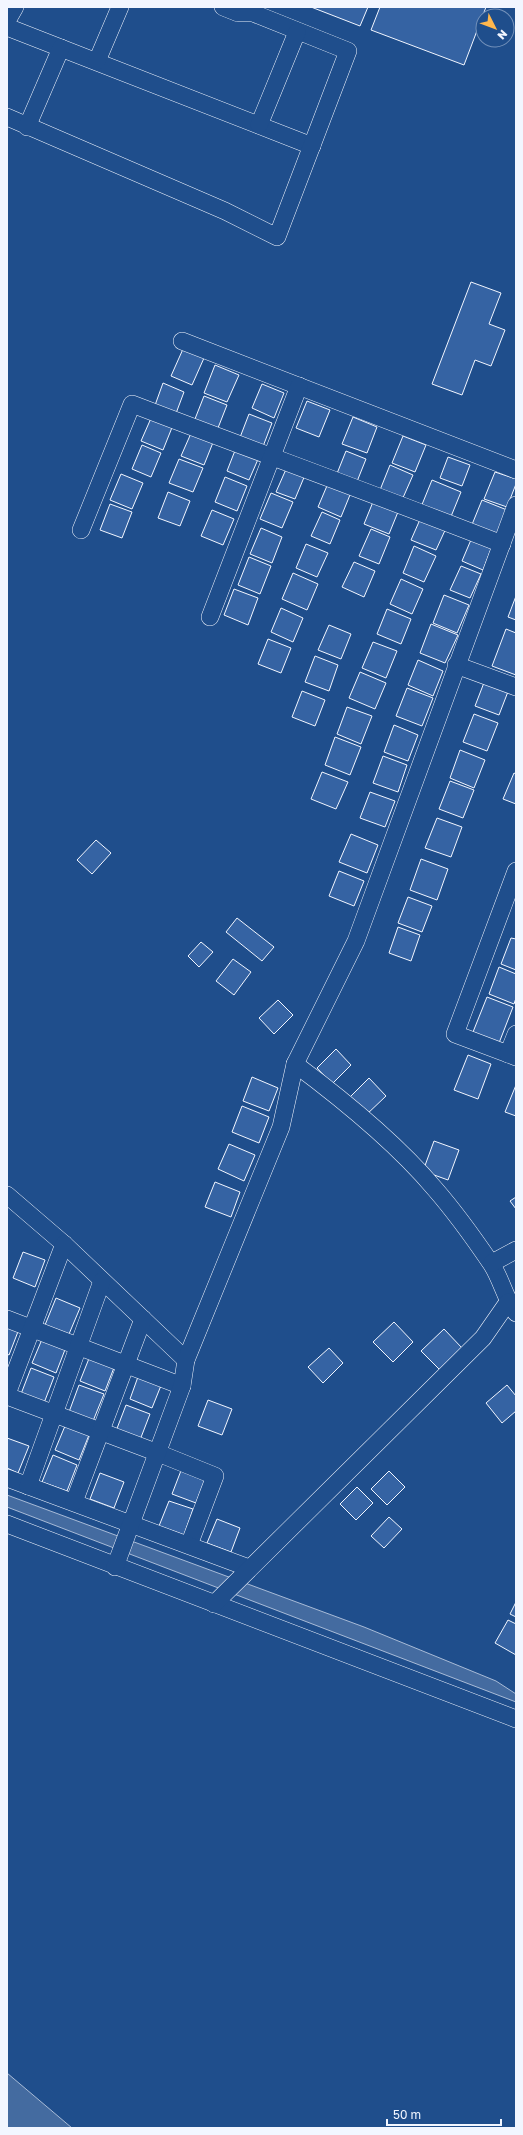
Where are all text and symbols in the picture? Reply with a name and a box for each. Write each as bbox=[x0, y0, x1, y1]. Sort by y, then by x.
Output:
north arrow bbox=[475, 8, 515, 48]
text: N bbox=[495, 28, 510, 42]
scale bar bbox=[387, 2101, 501, 2127]
text: 50 m bbox=[393, 2107, 421, 2122]

